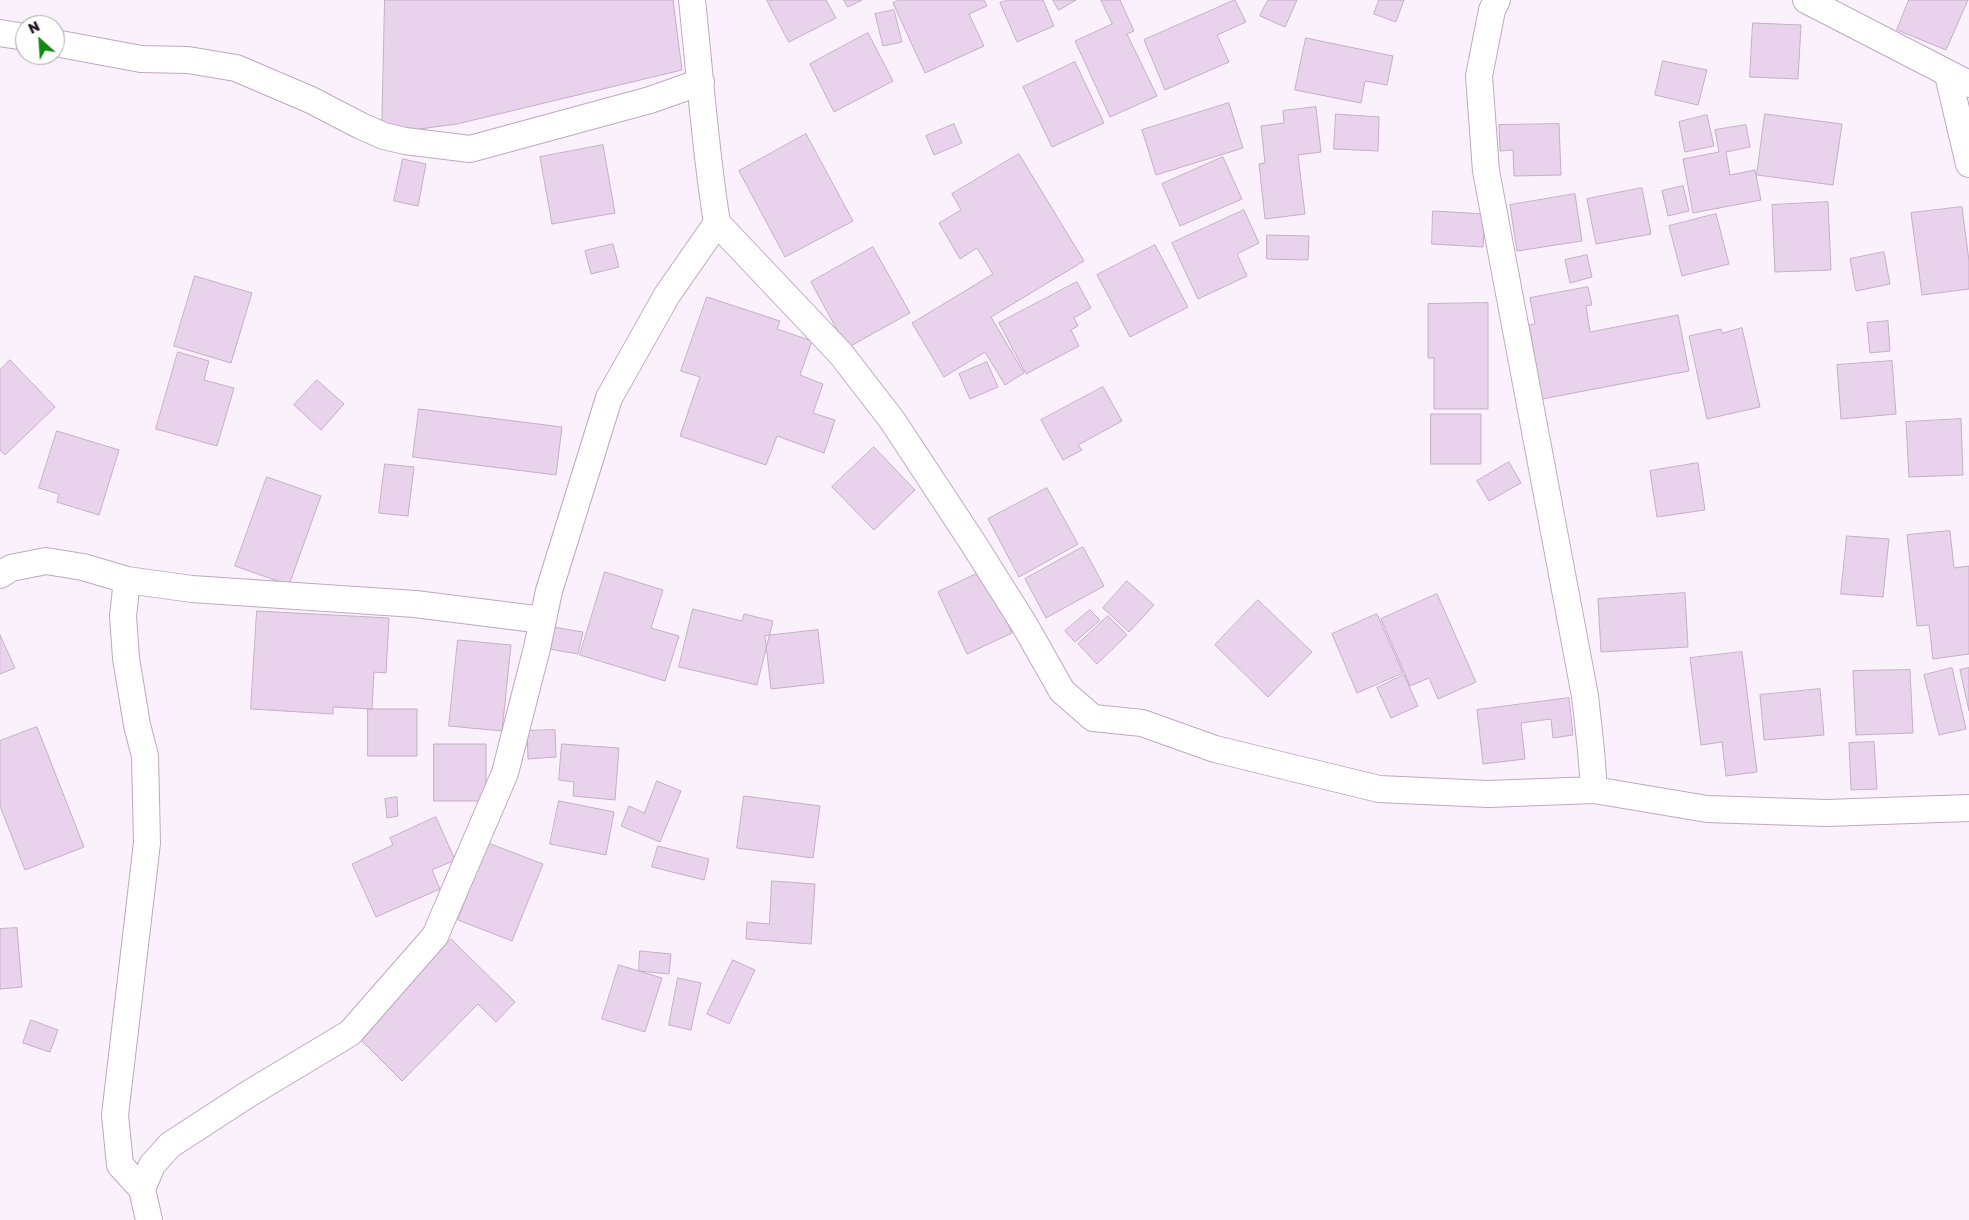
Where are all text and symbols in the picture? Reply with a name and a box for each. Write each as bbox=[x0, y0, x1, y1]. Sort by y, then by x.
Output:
north arrow bbox=[15, 15, 65, 65]
text: N bbox=[25, 17, 42, 37]

